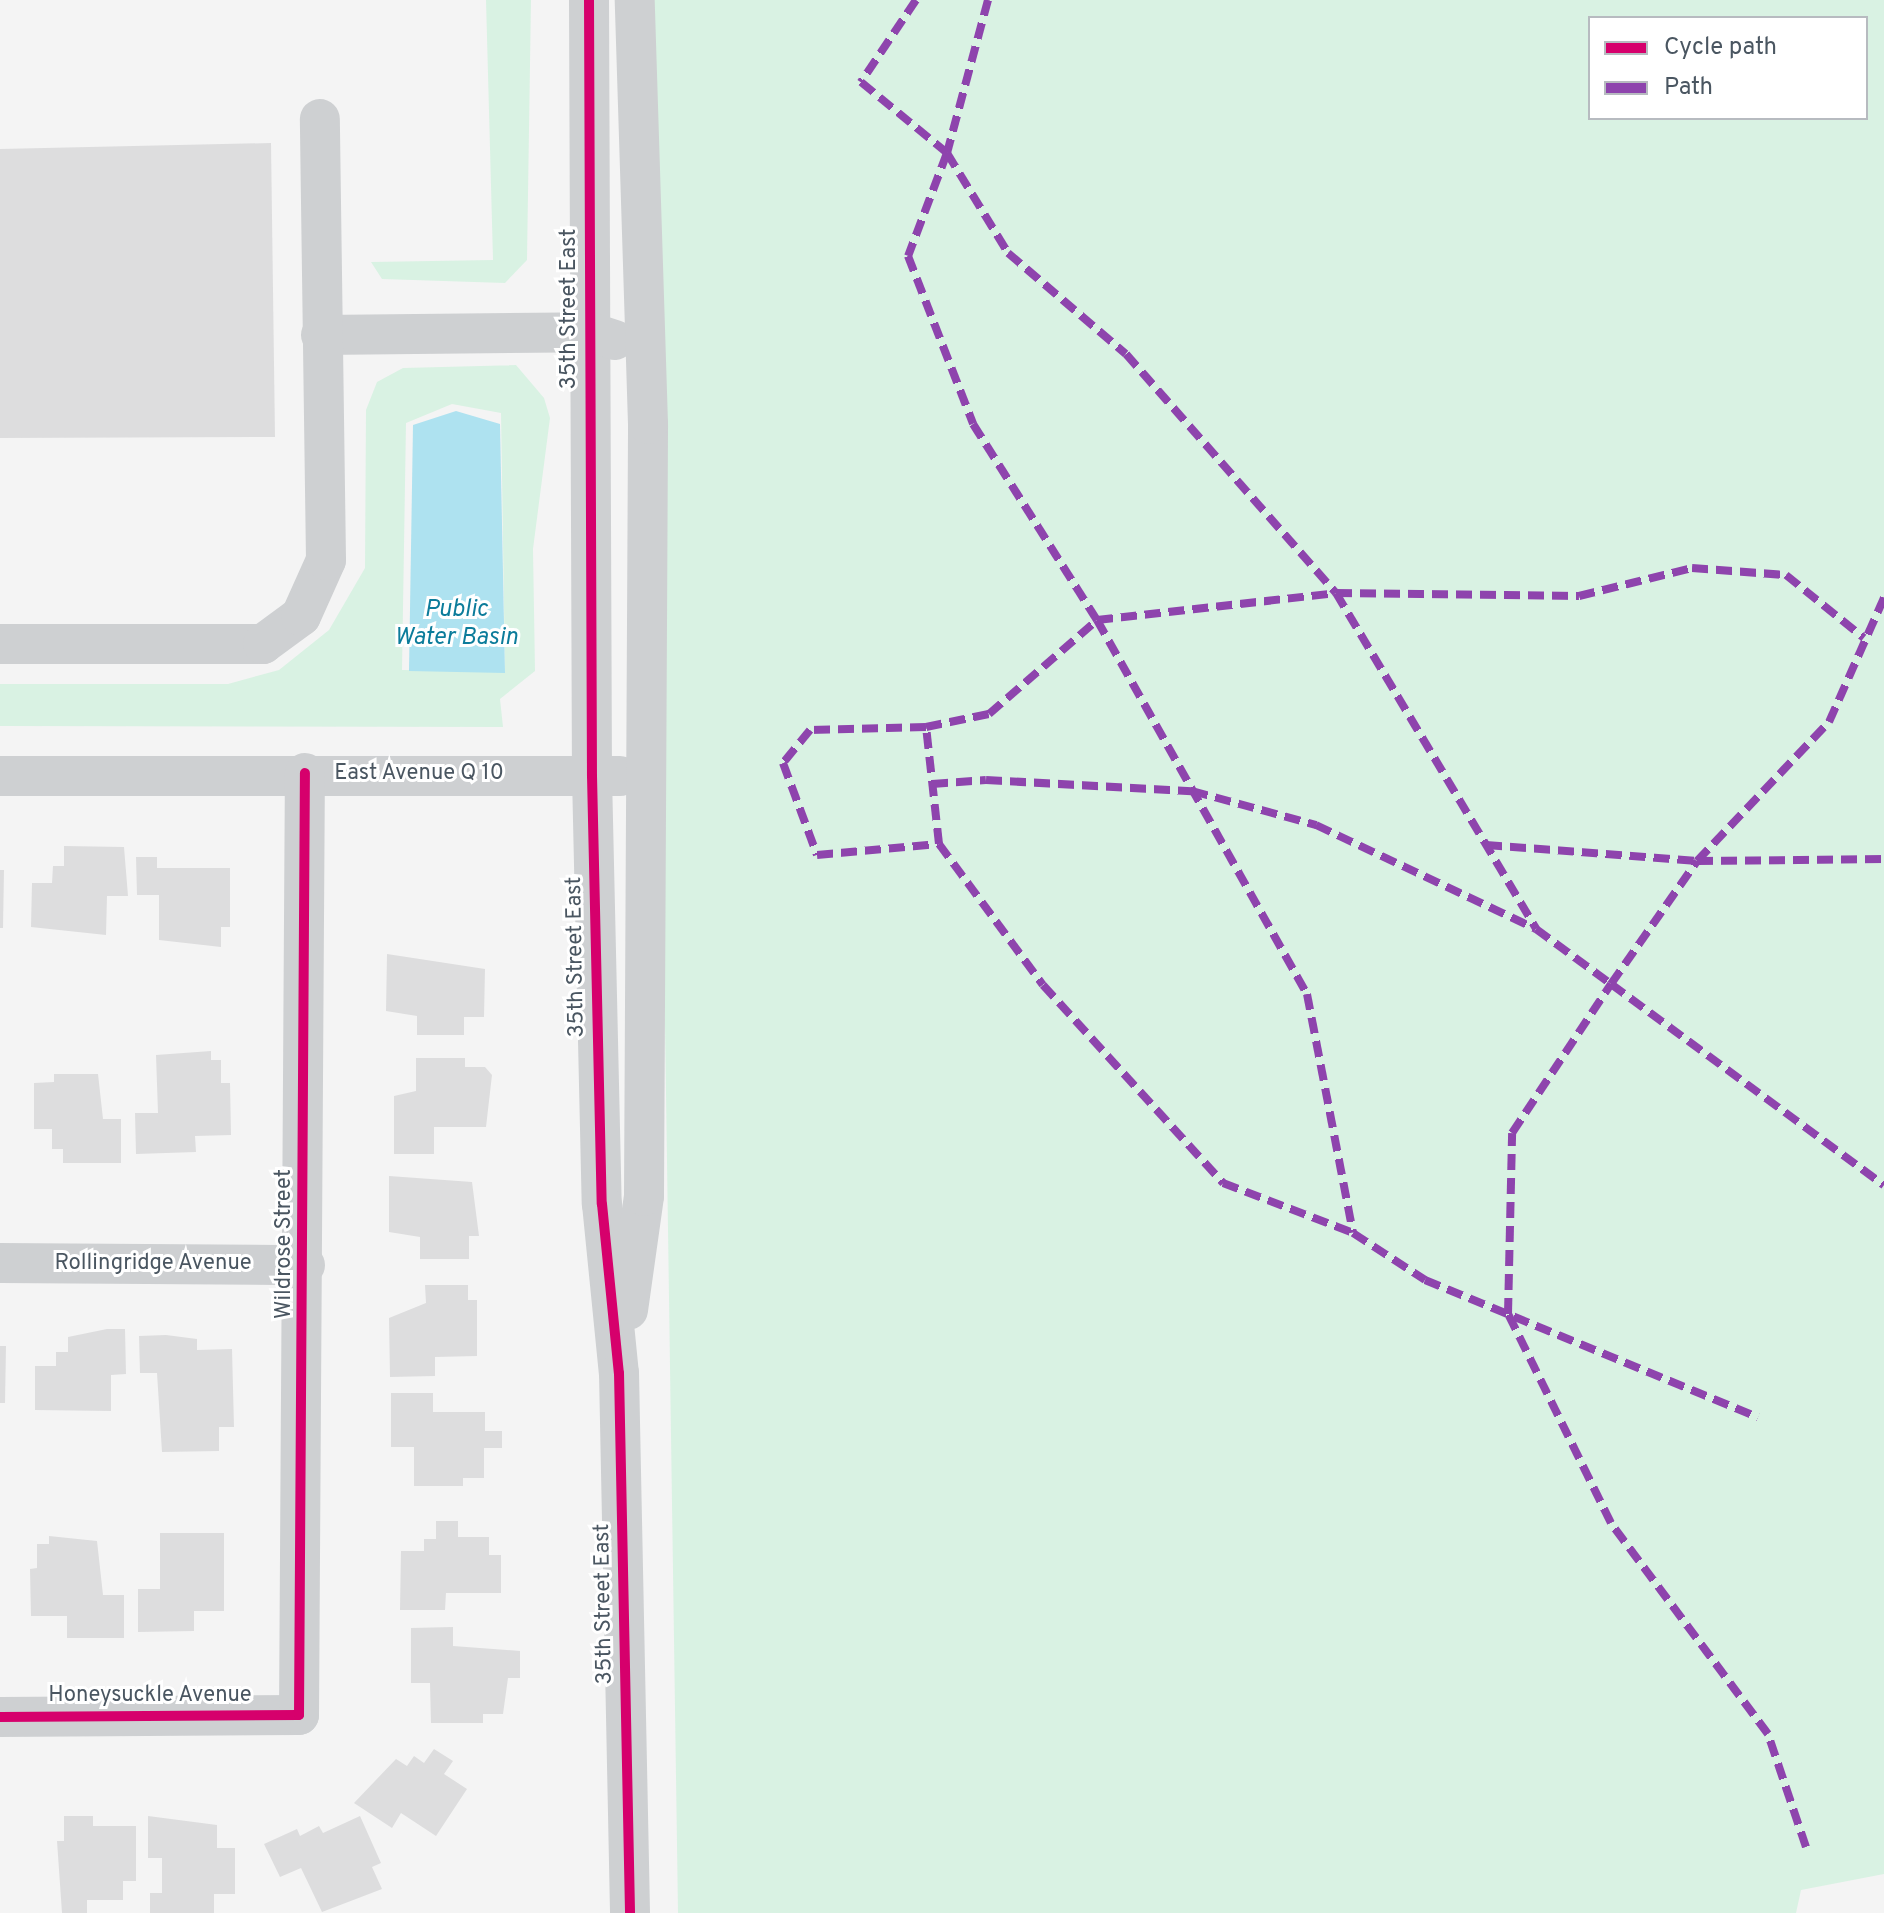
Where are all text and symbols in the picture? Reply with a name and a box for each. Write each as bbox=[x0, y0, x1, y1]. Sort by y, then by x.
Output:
legend bbox=[1588, 16, 1868, 120]
text: Cycle path bbox=[1664, 33, 1777, 63]
text: Path bbox=[1664, 73, 1713, 103]
street label: 35th Street East bbox=[557, 228, 583, 390]
water label: Public Water Basin bbox=[394, 597, 518, 653]
street label: East Avenue Q 10 bbox=[334, 761, 504, 787]
street label: 35th Street East bbox=[561, 876, 591, 1038]
street label: Wildrose Street bbox=[272, 1169, 298, 1319]
street label: Rollingridge Avenue bbox=[54, 1251, 252, 1277]
street label: 35th Street East bbox=[589, 1523, 619, 1685]
street label: Honeysuckle Avenue bbox=[48, 1683, 252, 1709]

